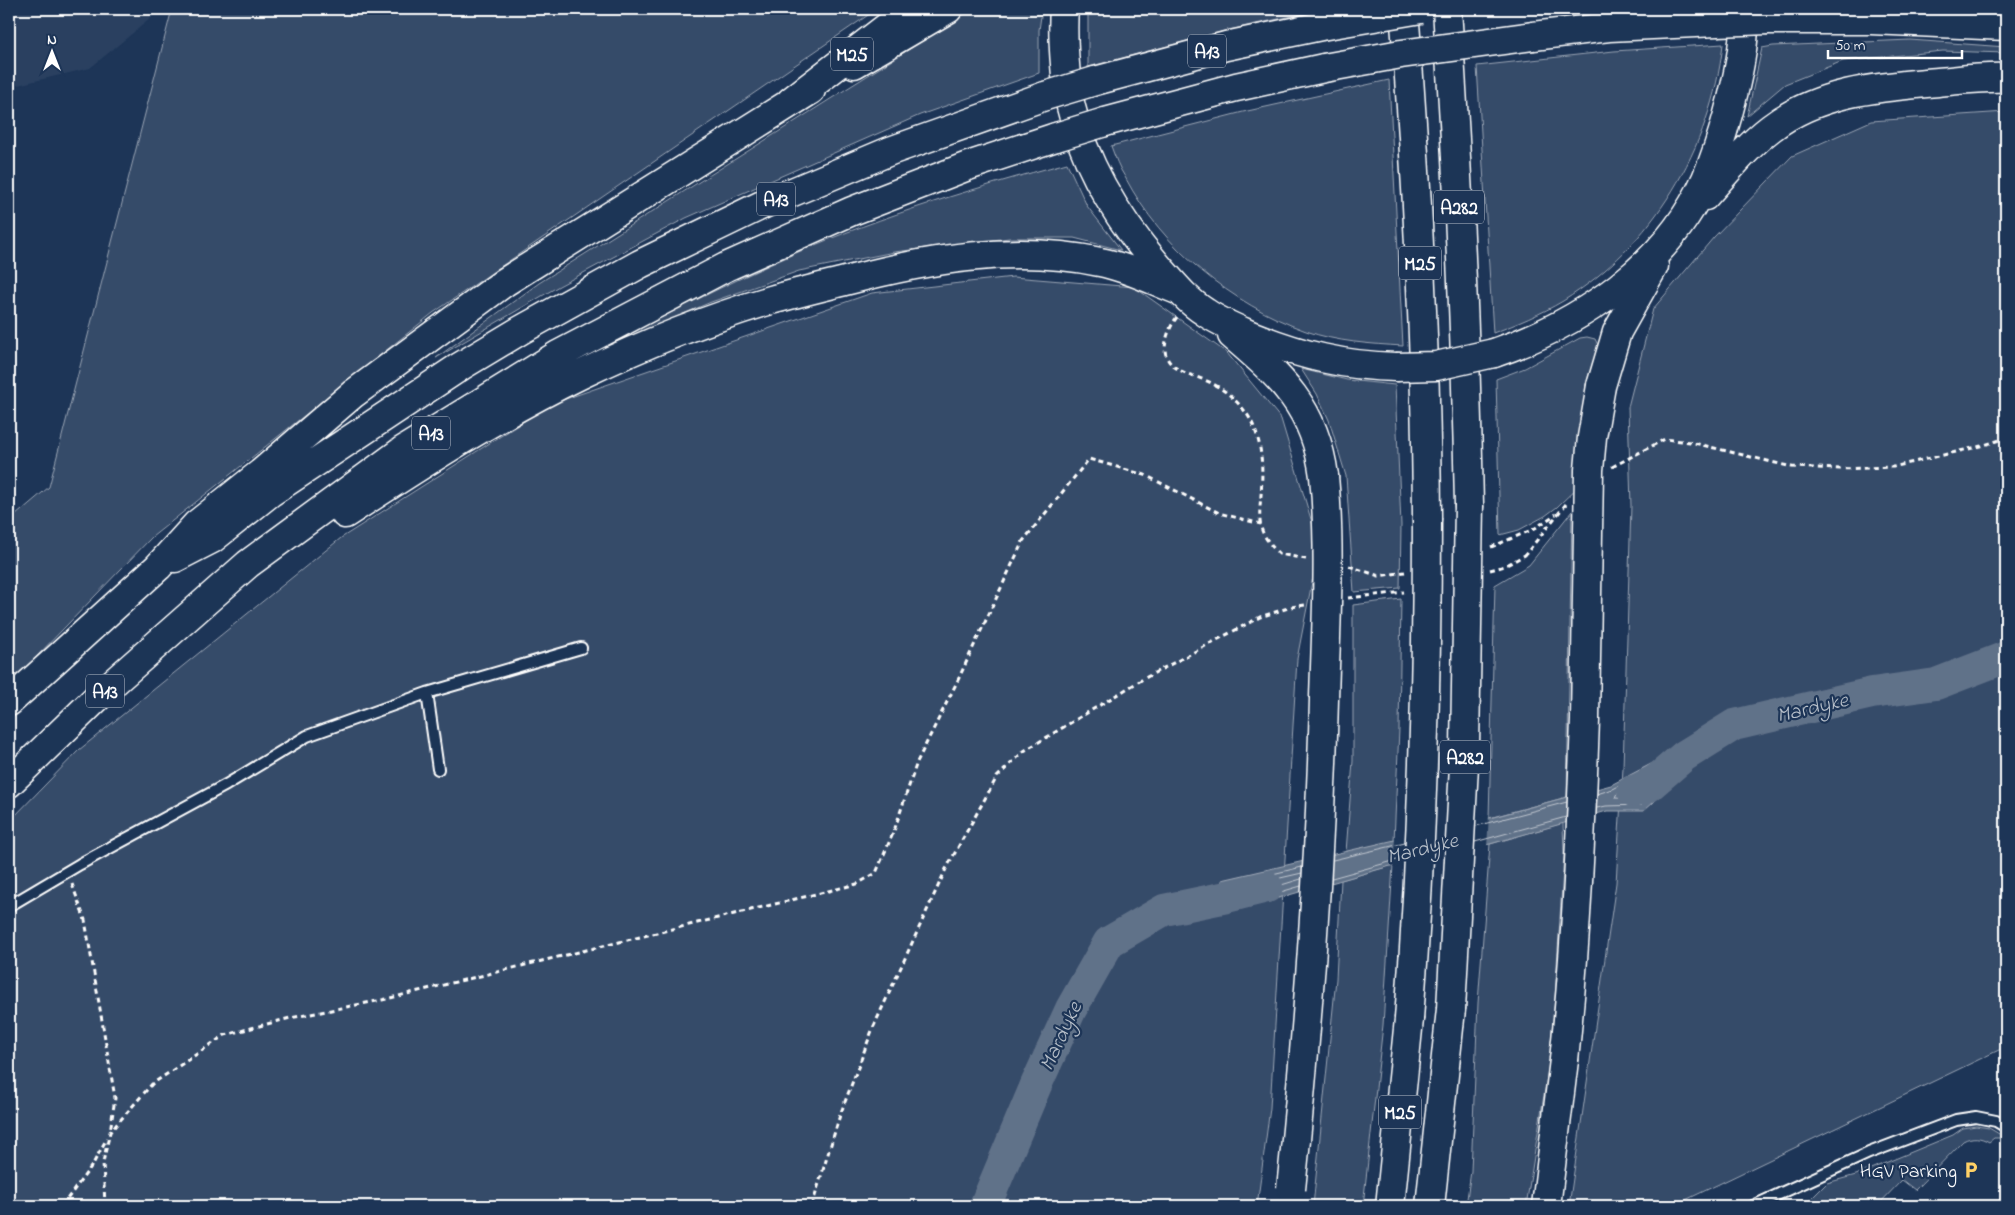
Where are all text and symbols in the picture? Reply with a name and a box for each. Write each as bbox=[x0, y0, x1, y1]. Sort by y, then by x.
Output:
north arrow bbox=[28, 28, 78, 78]
scale bar bbox=[1828, 28, 1961, 60]
text: N bbox=[47, 30, 57, 51]
road number: A13 bbox=[1188, 34, 1226, 68]
text: 50 m bbox=[1835, 35, 1866, 57]
road number: M25 bbox=[831, 38, 873, 70]
road number: A13 bbox=[757, 182, 795, 215]
road number: A282 bbox=[1434, 190, 1484, 223]
road number: M25 bbox=[1399, 247, 1441, 280]
road number: A13 bbox=[412, 416, 450, 449]
road number: A13 bbox=[86, 674, 124, 708]
water label: Mardyke bbox=[1774, 686, 1853, 732]
road number: A282 bbox=[1440, 740, 1490, 774]
water label: Mardyke bbox=[1384, 826, 1463, 873]
water label: Mardyke bbox=[1033, 996, 1091, 1076]
road number: M25 bbox=[1379, 1096, 1421, 1128]
place label: HGV Parking bbox=[1860, 1158, 1957, 1188]
parking icon: HGV Parking bbox=[1961, 1160, 1981, 1180]

